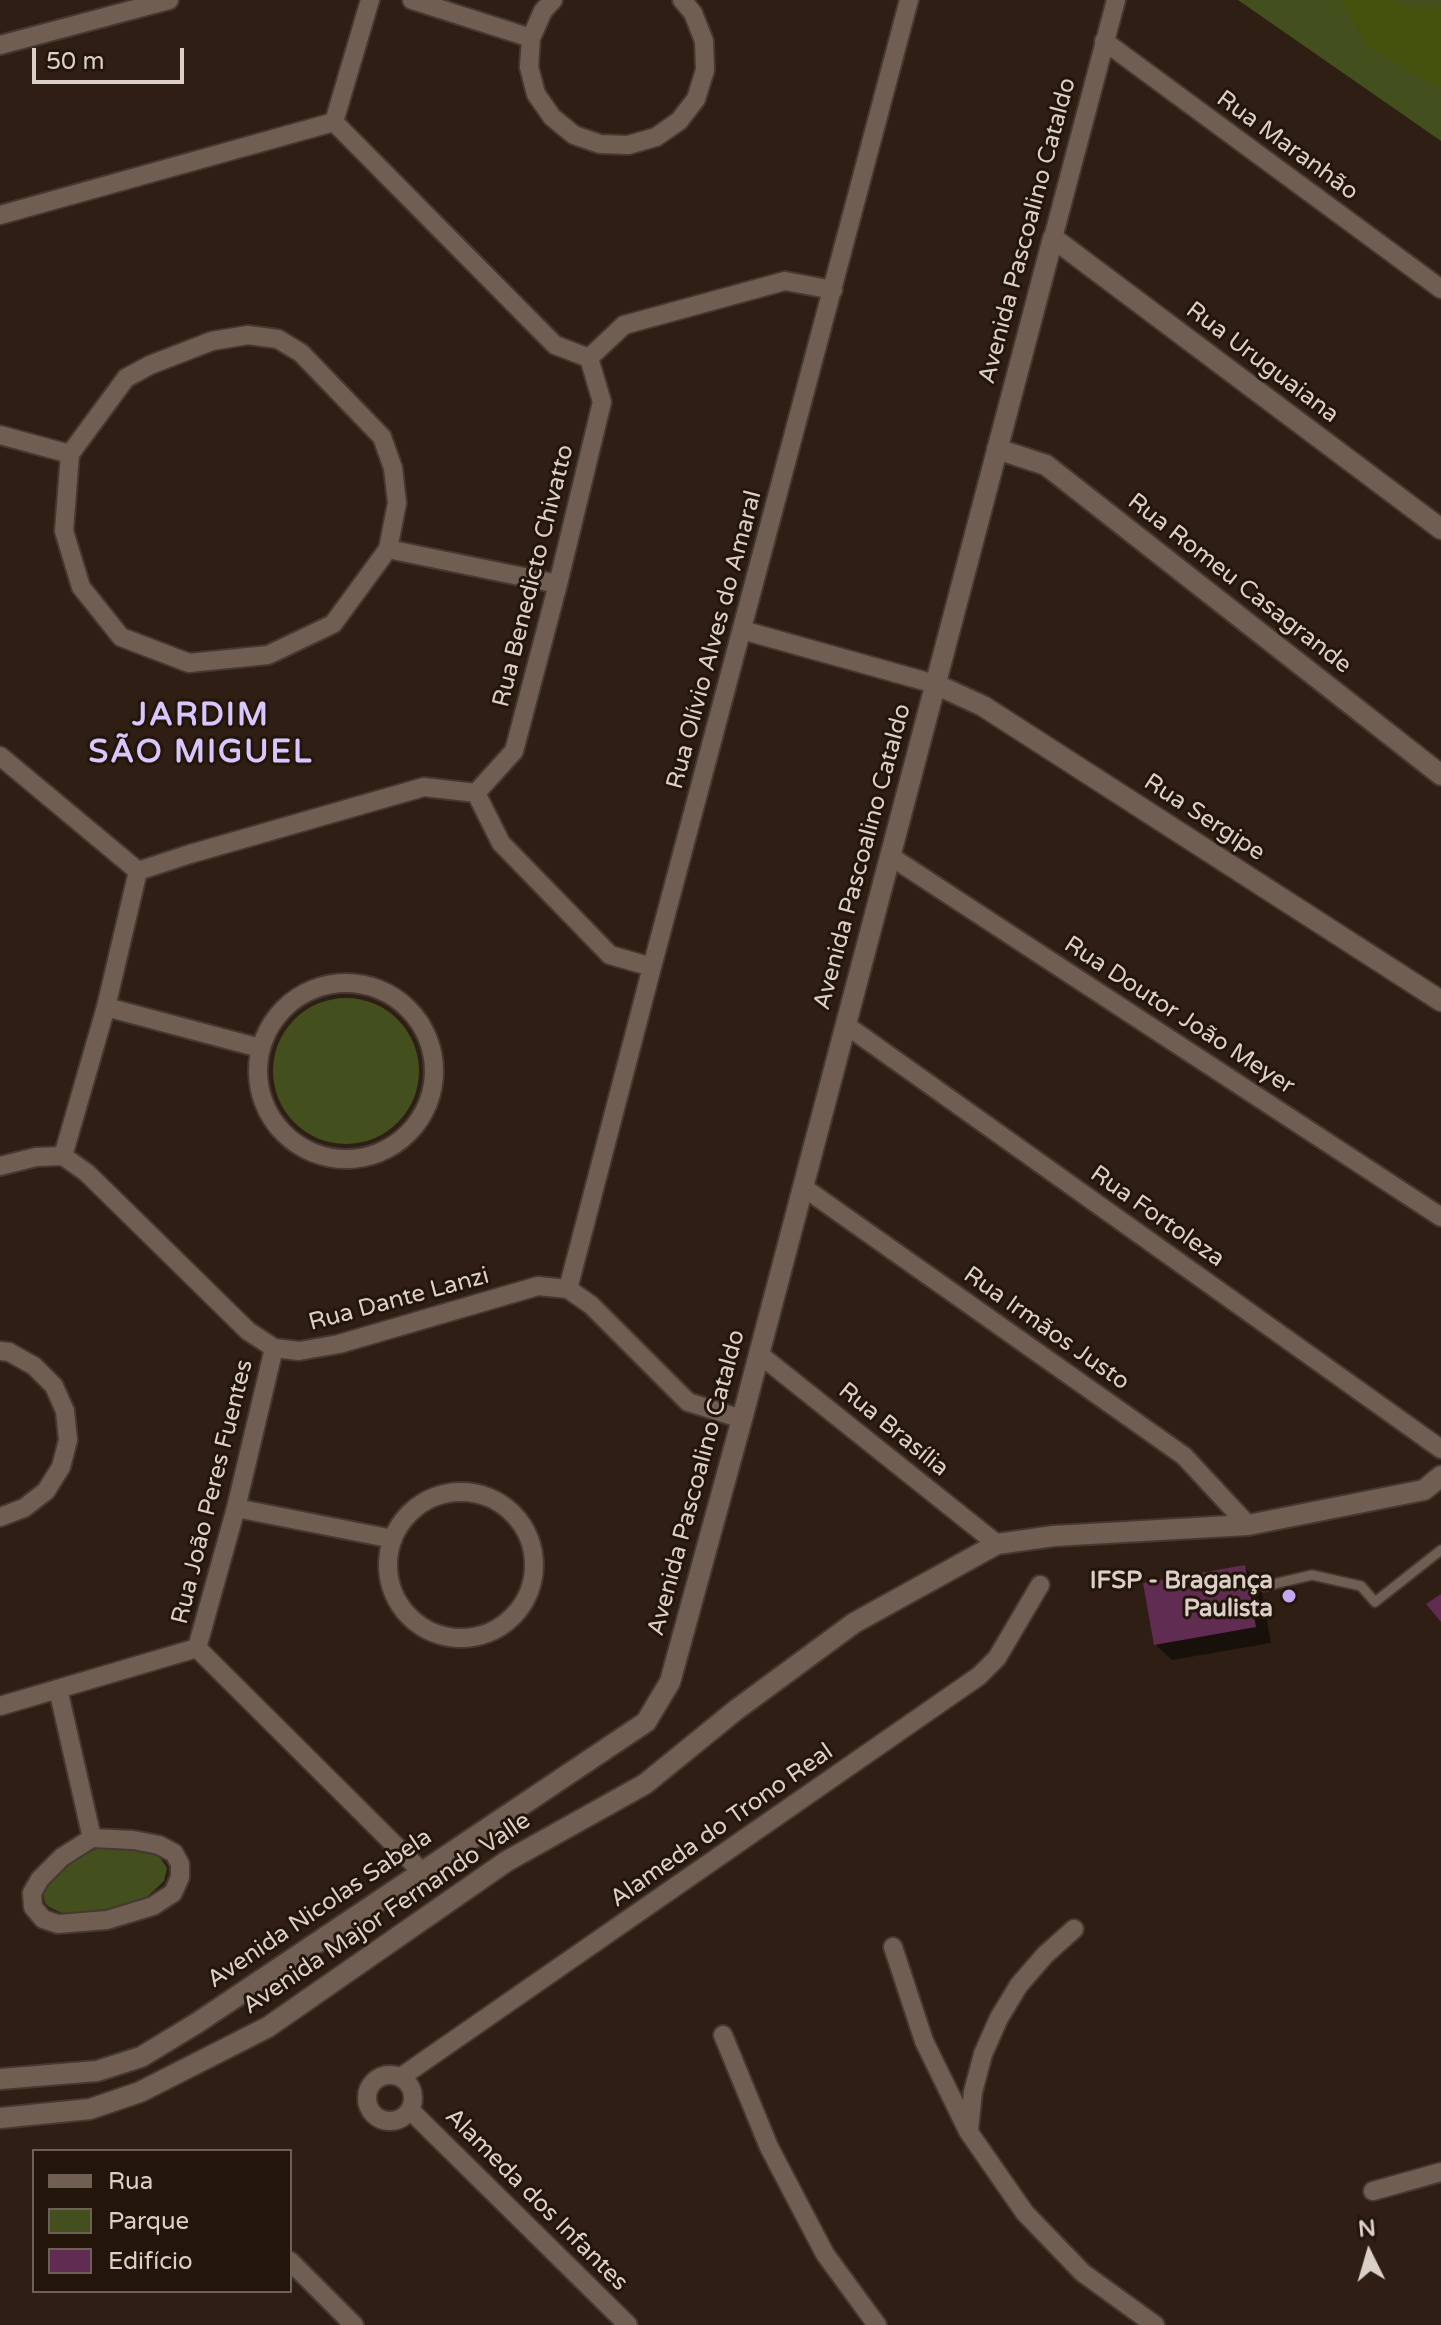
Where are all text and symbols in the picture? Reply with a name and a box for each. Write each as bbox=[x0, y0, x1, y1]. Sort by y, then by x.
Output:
scale bar bbox=[36, 32, 188, 82]
text: 50 m bbox=[46, 47, 104, 76]
street label: Avenida Pascoalino Cataldo bbox=[973, 75, 1083, 387]
street label: Rua Maranhão bbox=[1211, 85, 1363, 207]
street label: Rua Uruguaiana bbox=[1180, 296, 1344, 430]
street label: Rua Benedicto Chivatto bbox=[487, 442, 581, 710]
street label: Rua Olívio Alves do Amaral bbox=[661, 488, 769, 792]
street label: Rua Romeu Casagrande bbox=[1121, 488, 1357, 680]
district label: JARDIM SÃO MIGUEL bbox=[89, 698, 313, 773]
street label: Avenida Pascoalino Cataldo bbox=[808, 701, 918, 1013]
street label: Rua Sergipe bbox=[1138, 768, 1270, 868]
street label: Rua Doutor João Meyer bbox=[1058, 931, 1300, 1101]
street label: Rua Fortoleza bbox=[1084, 1160, 1230, 1274]
street label: Rua Irmãos Justo bbox=[957, 1261, 1135, 1397]
street label: Rua Dante Lanzi bbox=[306, 1262, 492, 1338]
street label: Avenida Pascoalino Cataldo bbox=[642, 1327, 752, 1639]
street label: Rua João Peres Fuentes bbox=[166, 1357, 260, 1627]
street label: Rua Brasília bbox=[832, 1377, 954, 1483]
place label: IFSP - Bragança Paulista bbox=[1090, 1568, 1273, 1624]
marker: IFSP - Bragança Paulista bbox=[1280, 1587, 1298, 1605]
street label: Alameda do Trono Real bbox=[605, 1738, 839, 1914]
street label: Avenida Major Fernando Valle bbox=[238, 1807, 536, 2021]
street label: Avenida Nicolas Sabela bbox=[202, 1823, 438, 1995]
street label: Alameda dos Infantes bbox=[439, 2103, 633, 2297]
legend bbox=[32, 2149, 292, 2293]
text: Rua bbox=[108, 2167, 153, 2196]
text: Parque bbox=[108, 2207, 189, 2236]
north arrow bbox=[1329, 2213, 1409, 2293]
text: N bbox=[1357, 2215, 1377, 2243]
text: Edifício bbox=[108, 2247, 193, 2276]

